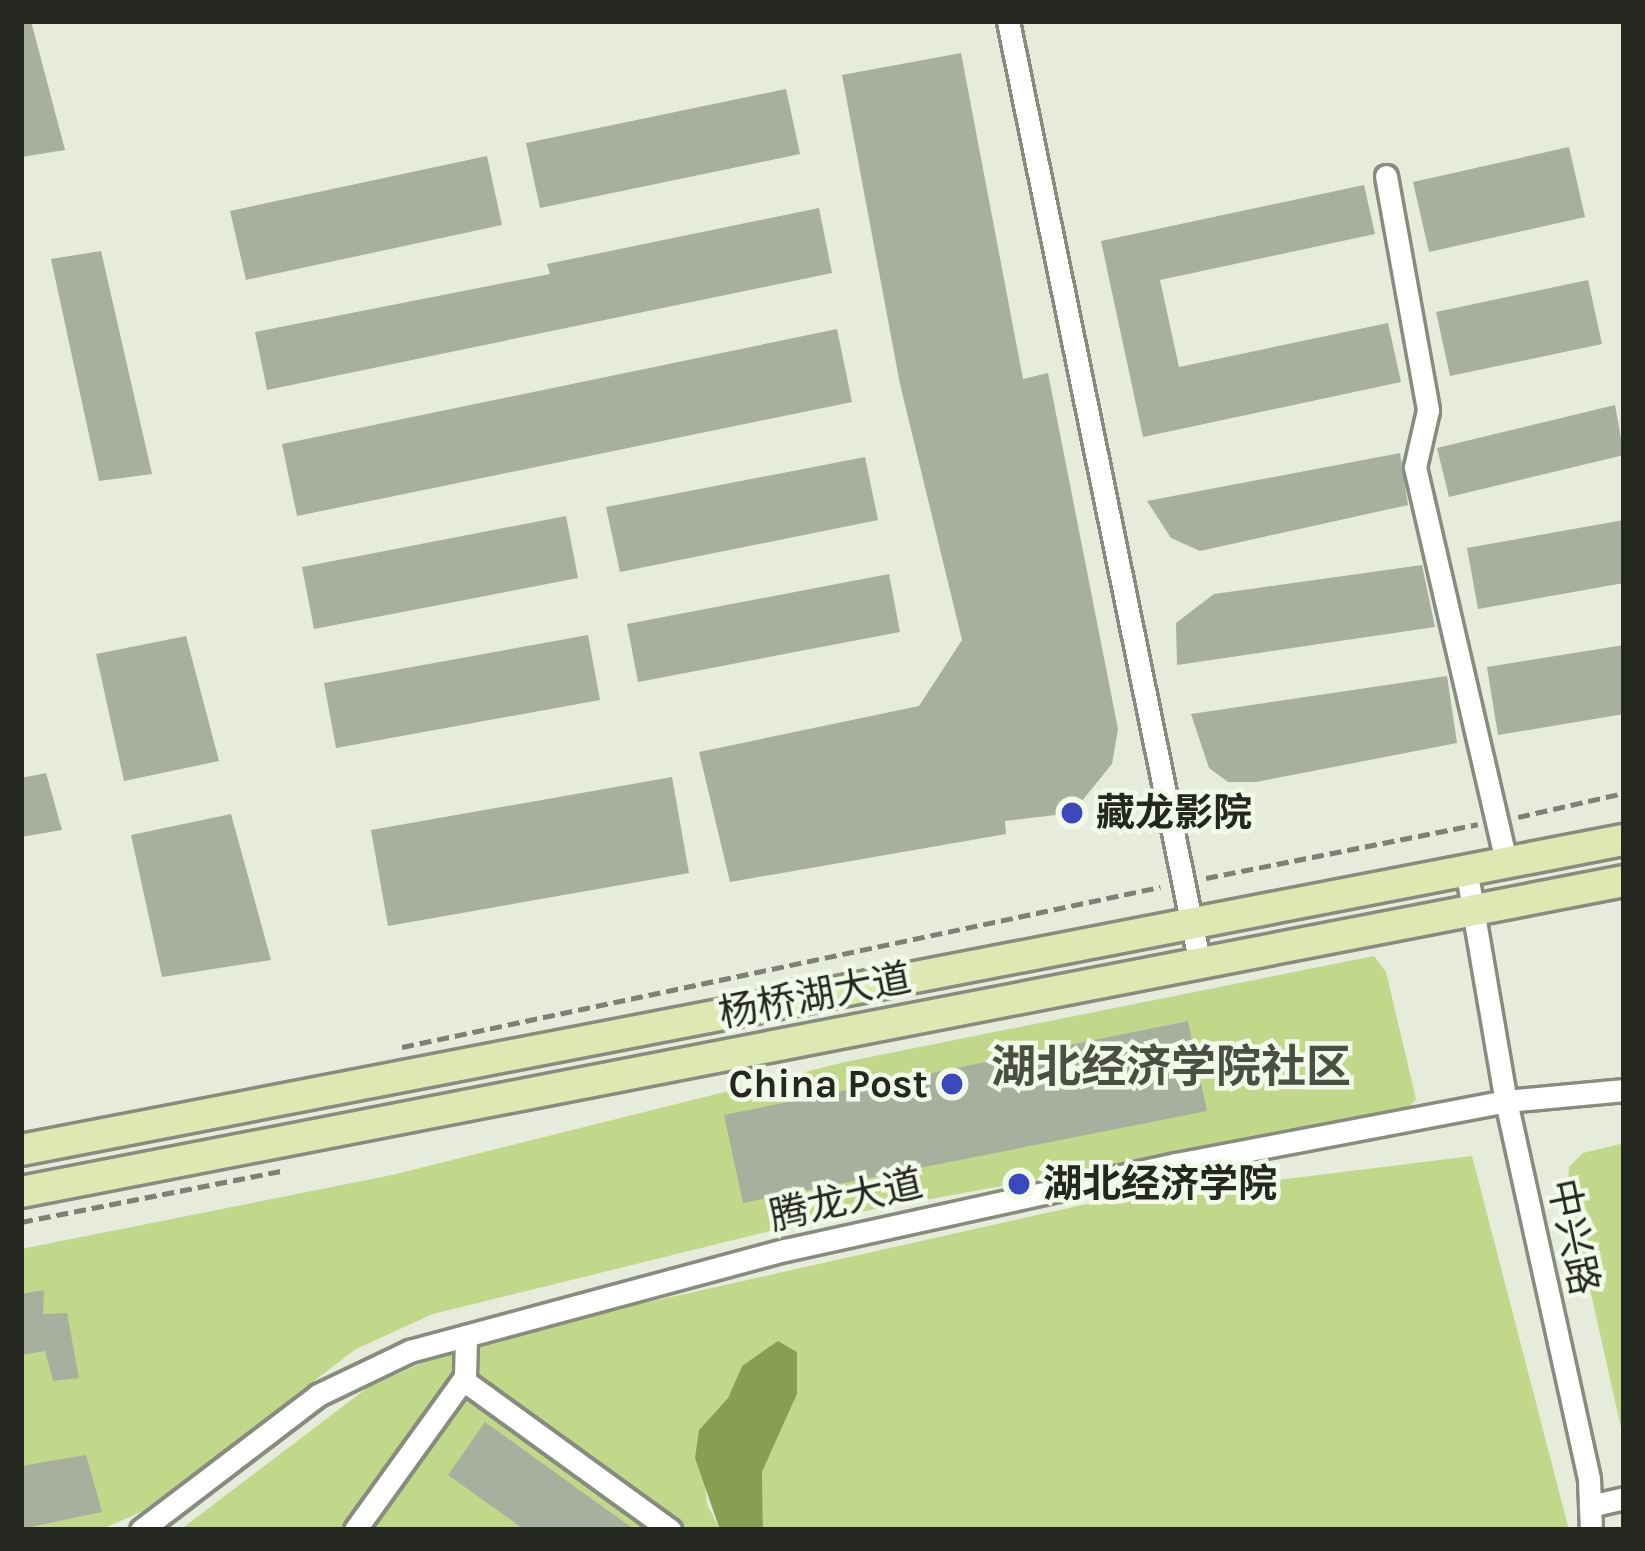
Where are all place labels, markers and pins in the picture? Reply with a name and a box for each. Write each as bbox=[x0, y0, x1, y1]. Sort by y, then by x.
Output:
place label: 藏龙影院 bbox=[1096, 790, 1252, 836]
marker: 藏龙影院 bbox=[1059, 800, 1085, 826]
place label: China Post bbox=[729, 1061, 928, 1107]
marker: China Post bbox=[939, 1071, 965, 1097]
place label: 湖北经济学院 bbox=[1043, 1161, 1277, 1207]
marker: 湖北经济学院 bbox=[1006, 1171, 1032, 1197]

